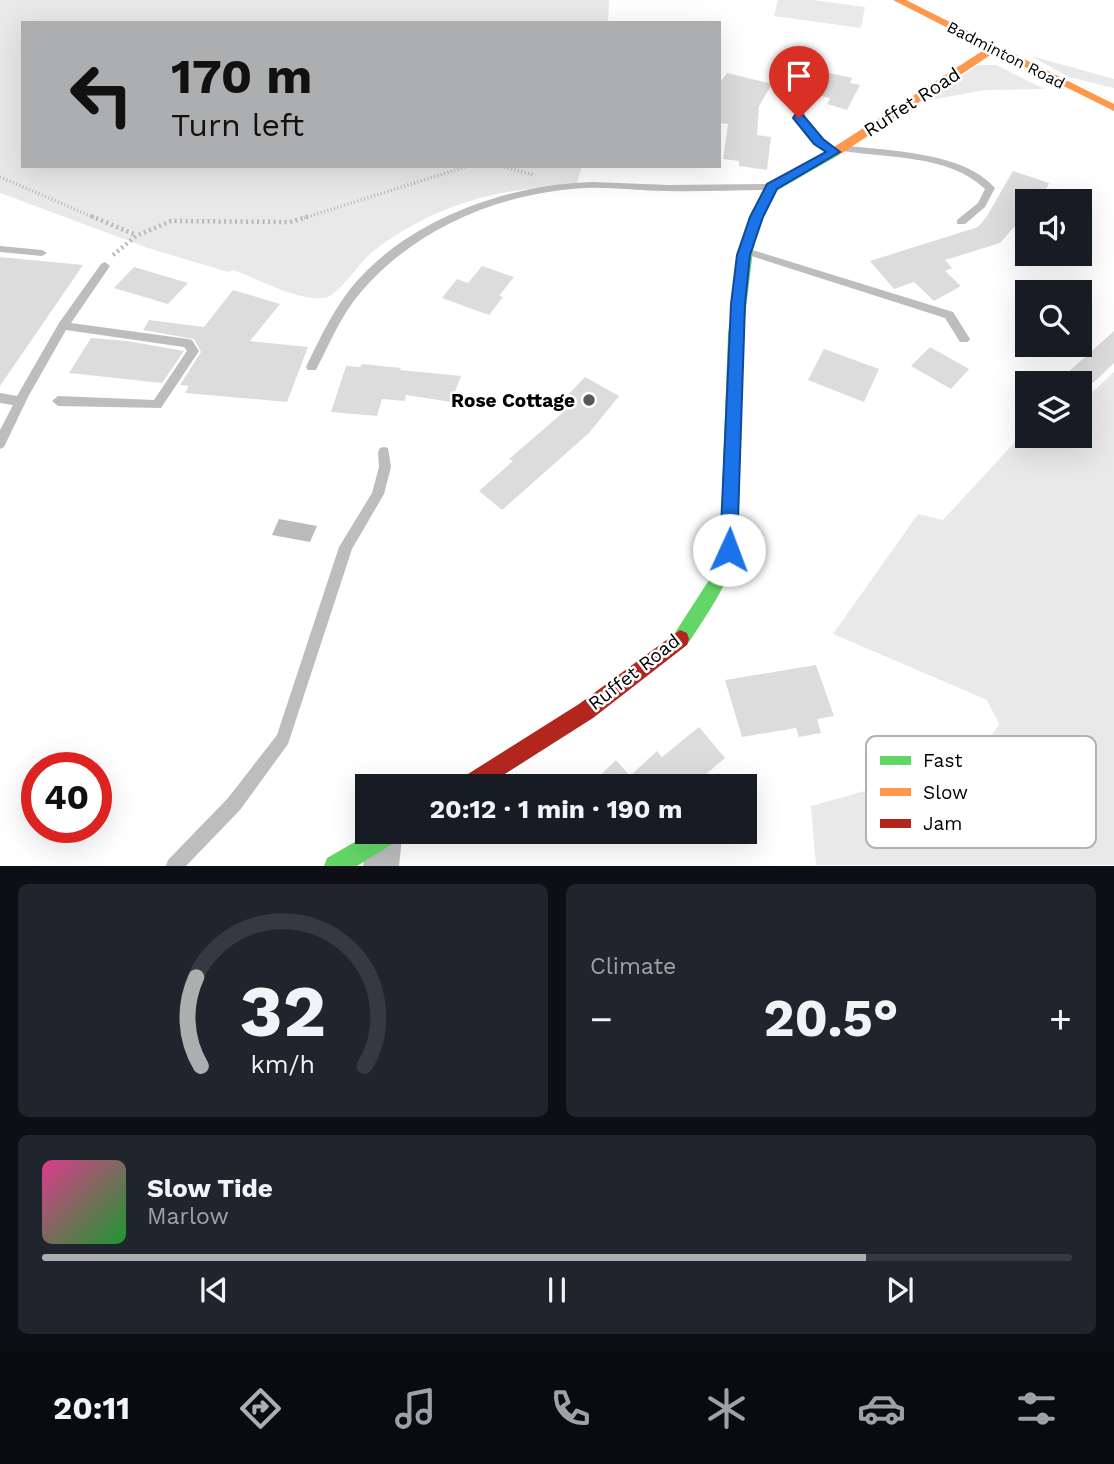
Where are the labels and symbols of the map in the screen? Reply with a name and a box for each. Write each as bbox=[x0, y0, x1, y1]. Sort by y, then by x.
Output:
street label: Badminton Road bbox=[944, 17, 1068, 93]
pin bbox=[769, 46, 829, 118]
street label: Ruffet Road bbox=[859, 62, 965, 142]
place label: Rose Cottage bbox=[451, 389, 575, 412]
marker: Rose Cottage bbox=[581, 392, 597, 408]
position arrow bbox=[692, 513, 766, 587]
street label: Ruffet Road bbox=[583, 629, 685, 715]
legend bbox=[866, 736, 1096, 848]
text: Fast bbox=[923, 749, 962, 772]
speed limit sign: 40 bbox=[21, 752, 112, 843]
text: Slow bbox=[923, 781, 968, 804]
text: Jam bbox=[923, 812, 962, 835]

